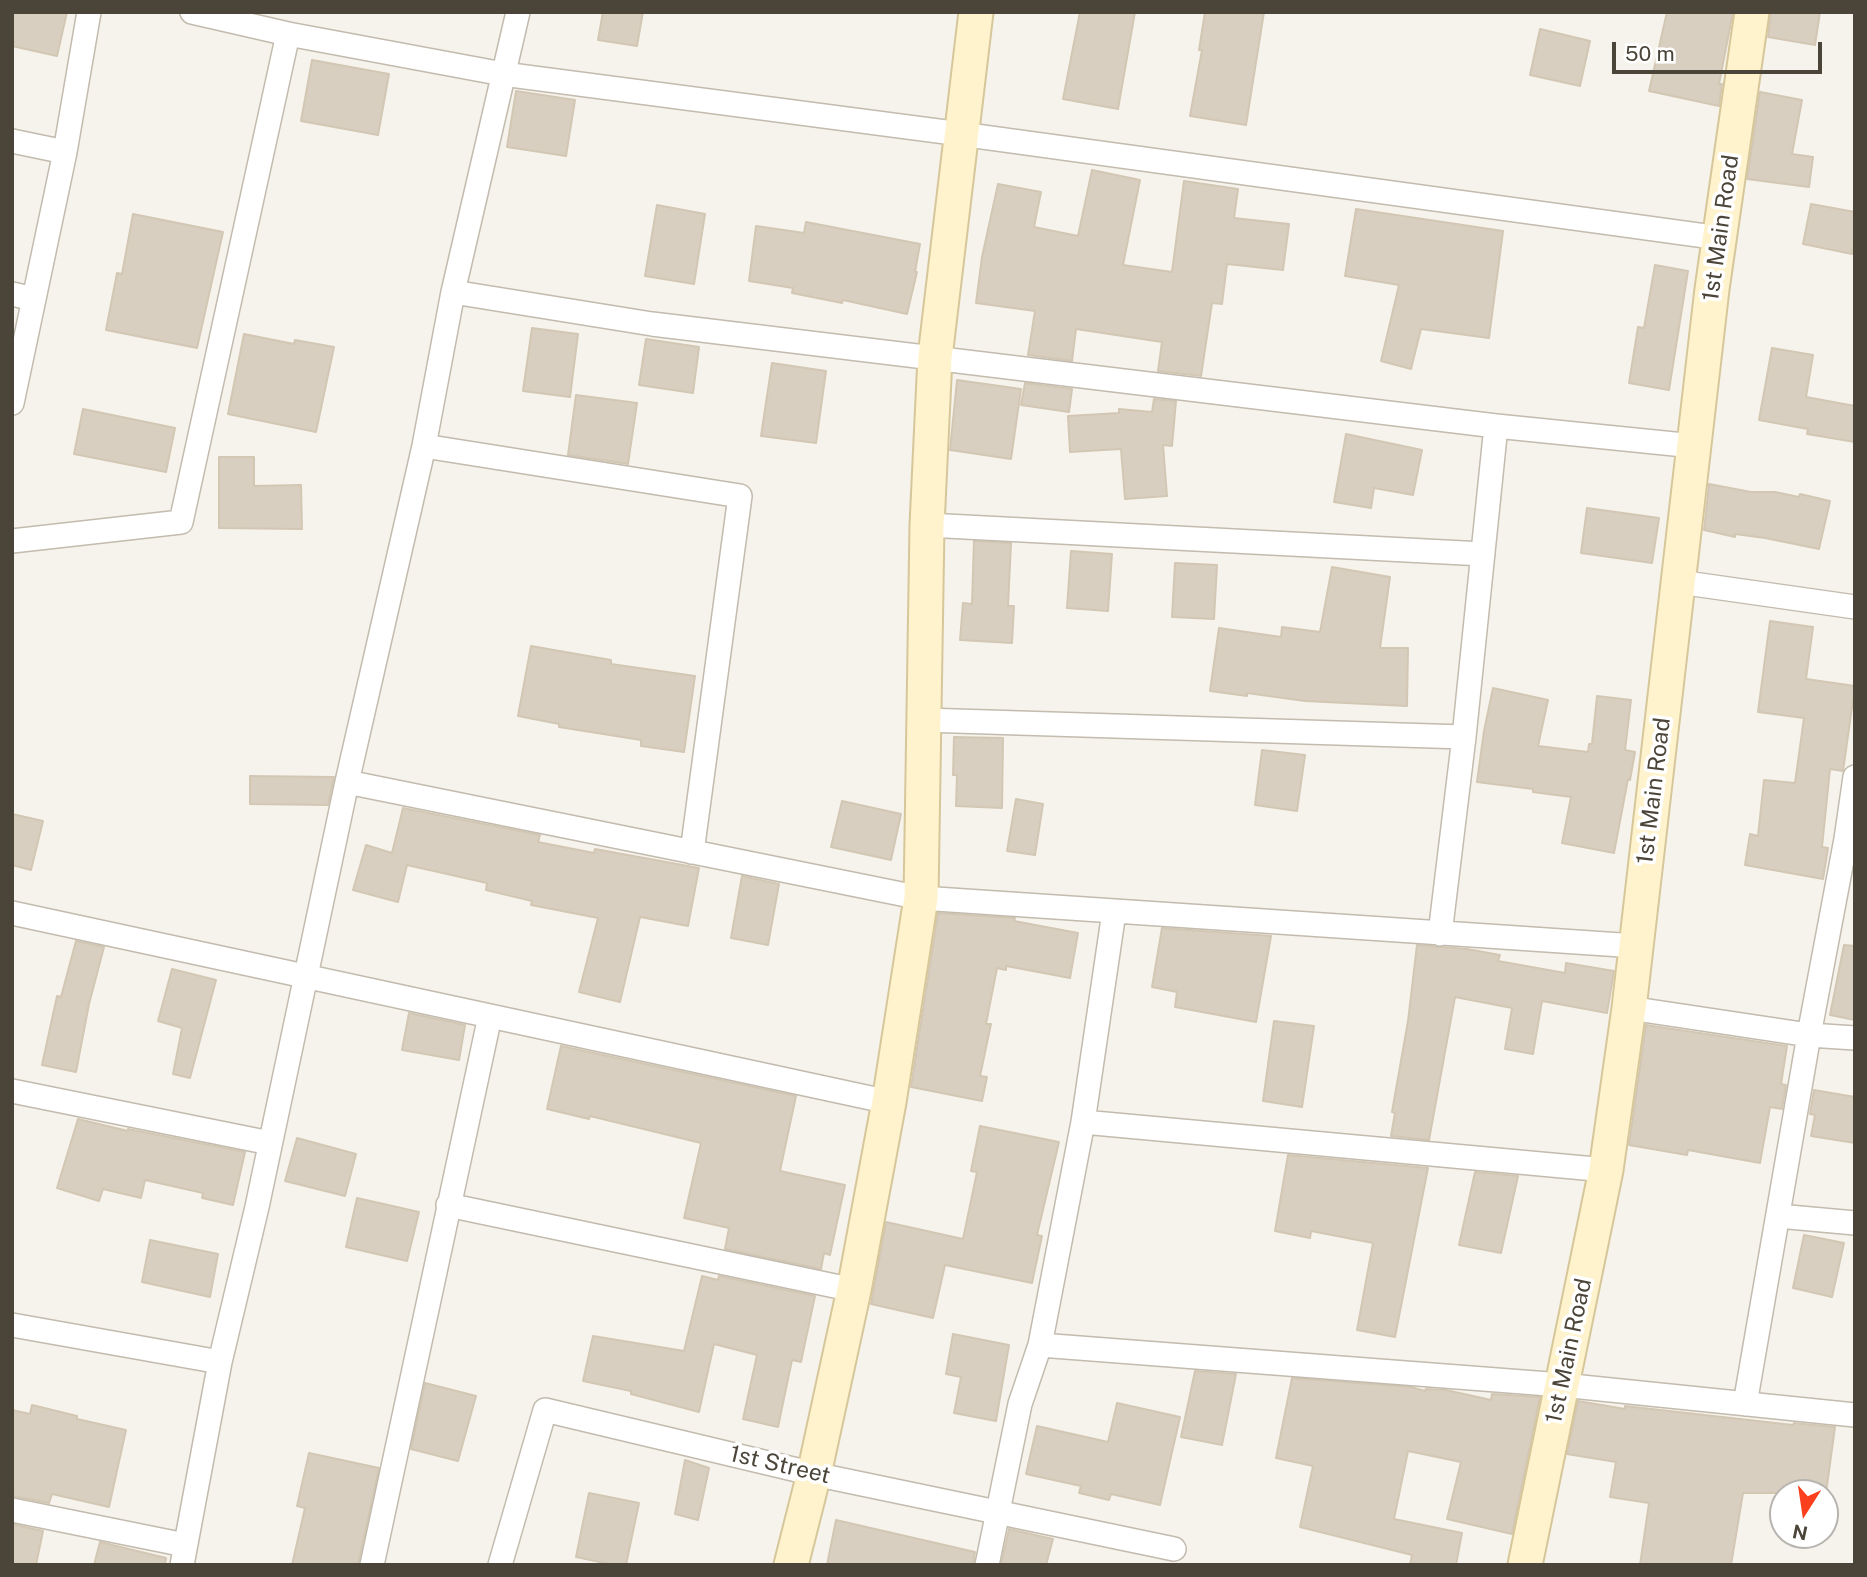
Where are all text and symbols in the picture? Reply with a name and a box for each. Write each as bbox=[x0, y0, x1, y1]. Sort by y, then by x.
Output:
scale bar bbox=[1615, 28, 1825, 72]
text: 50 m bbox=[1625, 41, 1675, 66]
street label: 1st Main Road bbox=[1697, 153, 1745, 303]
street label: 1st Main Road bbox=[1631, 716, 1677, 866]
street label: 1st Main Road bbox=[1540, 1276, 1598, 1426]
street label: 1st Street bbox=[727, 1440, 833, 1490]
north arrow bbox=[1769, 1479, 1839, 1549]
text: N bbox=[1791, 1520, 1810, 1545]

